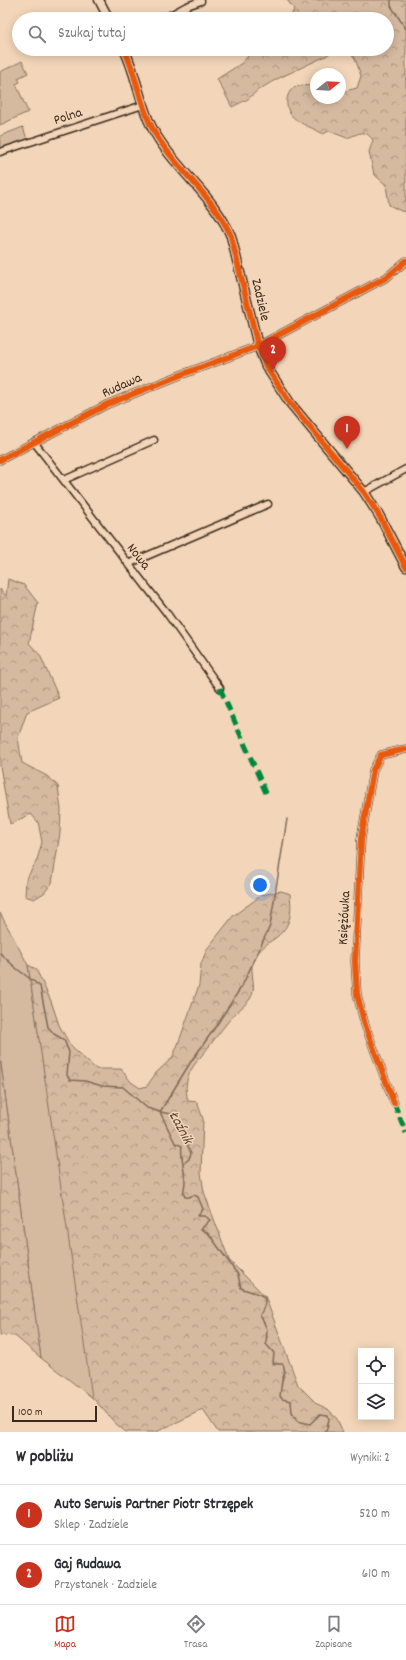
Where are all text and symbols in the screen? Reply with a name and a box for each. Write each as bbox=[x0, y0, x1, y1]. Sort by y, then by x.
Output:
search box bbox=[12, 12, 394, 56]
icon: search bbox=[26, 23, 48, 45]
text: Szukaj tutaj bbox=[58, 23, 126, 45]
north arrow bbox=[310, 68, 346, 104]
street label: Polna bbox=[51, 103, 85, 131]
street label: Zadziele bbox=[245, 277, 275, 323]
pin: 2 bbox=[260, 337, 286, 370]
street label: Rudawa bbox=[99, 368, 145, 404]
pin: 1 bbox=[334, 416, 360, 449]
street label: Nowa bbox=[121, 540, 155, 575]
your location bbox=[250, 875, 270, 895]
street label: Księżówka bbox=[334, 890, 356, 945]
water label: Łaźnik bbox=[162, 1108, 199, 1150]
map controls bbox=[358, 1348, 394, 1420]
button: locate bbox=[358, 1348, 394, 1384]
button: layers bbox=[358, 1384, 394, 1420]
scale bar bbox=[12, 1404, 97, 1423]
text: 100 m bbox=[18, 1405, 42, 1421]
text: W pobliżu bbox=[16, 1446, 73, 1470]
text: Wyniki: 2 bbox=[350, 1449, 390, 1468]
text: Auto Serwis Partner Piotr Strzępek bbox=[54, 1494, 253, 1516]
text: 1 bbox=[28, 1505, 30, 1524]
text: 520 m bbox=[359, 1505, 390, 1524]
text: Sklep · Zadziele bbox=[54, 1516, 129, 1535]
text: Gaj Rudawa bbox=[54, 1554, 121, 1576]
text: 2 bbox=[26, 1565, 32, 1584]
text: 610 m bbox=[362, 1565, 390, 1584]
text: Przystanek · Zadziele bbox=[54, 1576, 157, 1595]
tab: Mapa bbox=[54, 1613, 76, 1653]
tab: Trasa bbox=[184, 1613, 207, 1653]
tab: Zapisane bbox=[315, 1613, 352, 1653]

